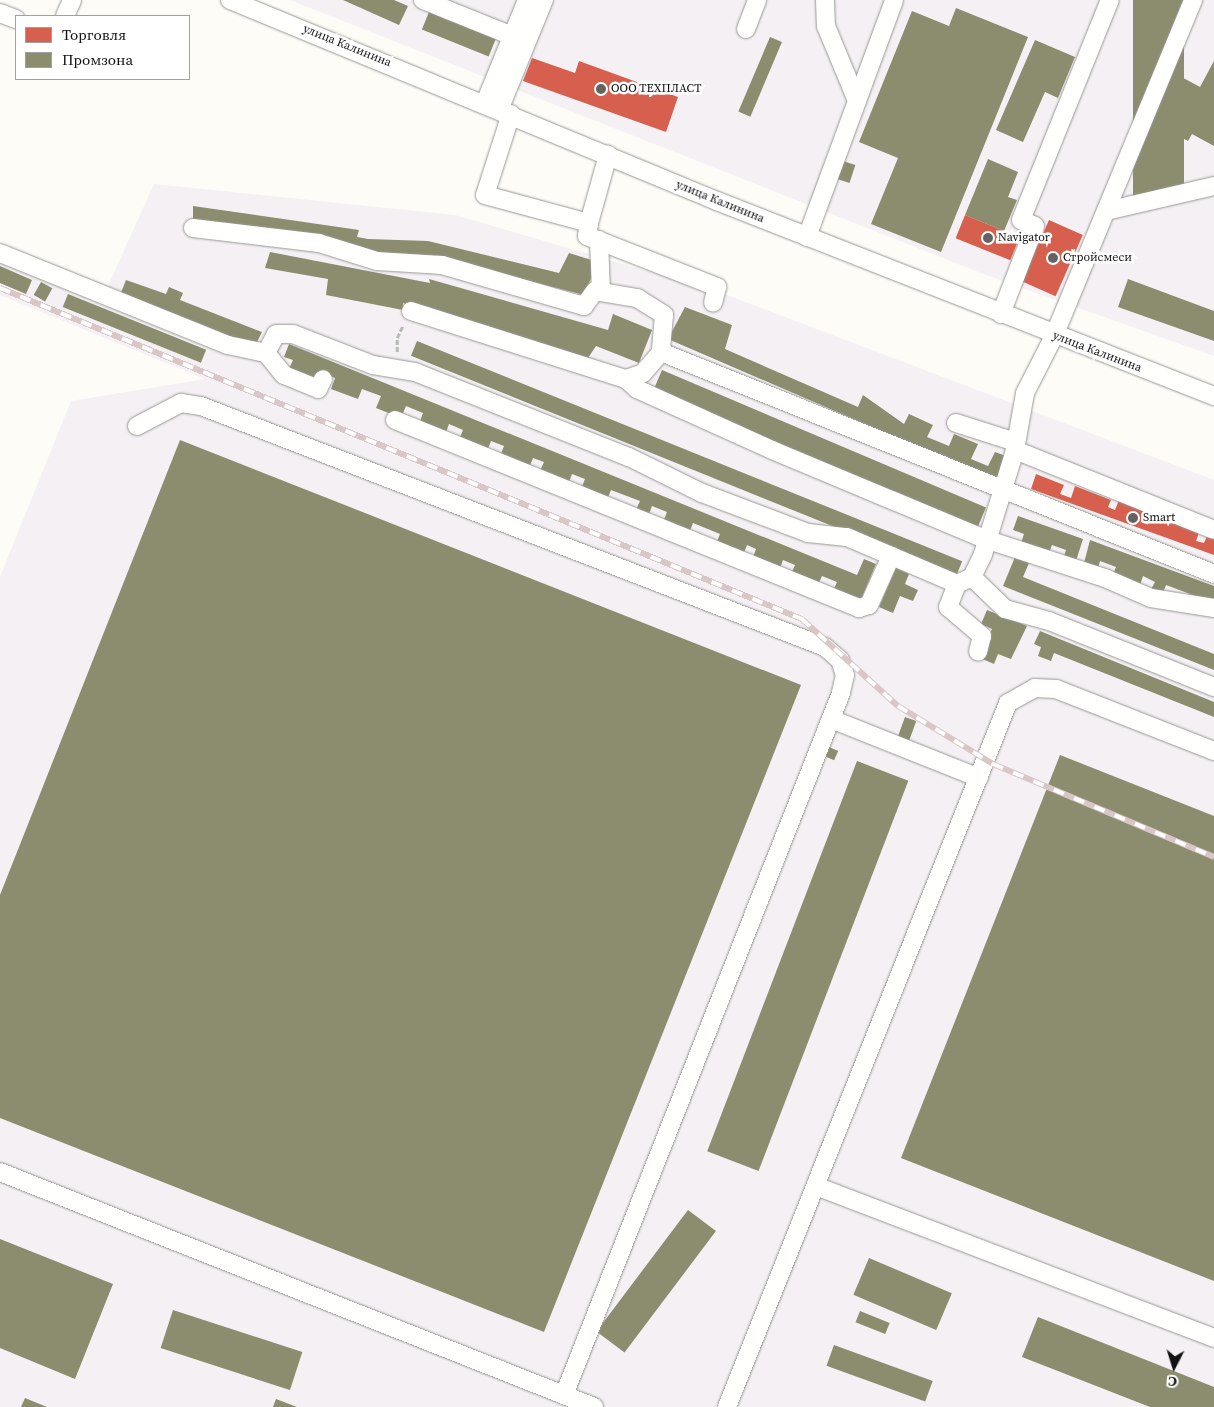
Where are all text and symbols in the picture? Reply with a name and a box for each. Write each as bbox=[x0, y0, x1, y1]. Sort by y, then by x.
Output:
legend bbox=[15, 15, 190, 80]
street label: улица Калинина bbox=[301, 22, 393, 70]
text: Торговля bbox=[62, 24, 126, 45]
text: Промзона bbox=[62, 49, 133, 70]
place label: ООО ТЕХПЛАСТ bbox=[611, 82, 702, 96]
marker: ООО ТЕХПЛАСТ bbox=[595, 83, 607, 95]
street label: улица Калинина bbox=[674, 178, 766, 226]
place label: Navigator bbox=[998, 231, 1050, 245]
marker: Navigator bbox=[982, 232, 994, 244]
place label: Стройсмеси bbox=[1063, 251, 1132, 265]
marker: Стройсмеси bbox=[1047, 252, 1059, 264]
street label: улица Калинина bbox=[1050, 328, 1144, 376]
place label: Smart bbox=[1143, 511, 1175, 525]
marker: Smart bbox=[1127, 512, 1139, 524]
north arrow bbox=[1149, 1342, 1199, 1392]
text: С bbox=[1167, 1372, 1178, 1392]

